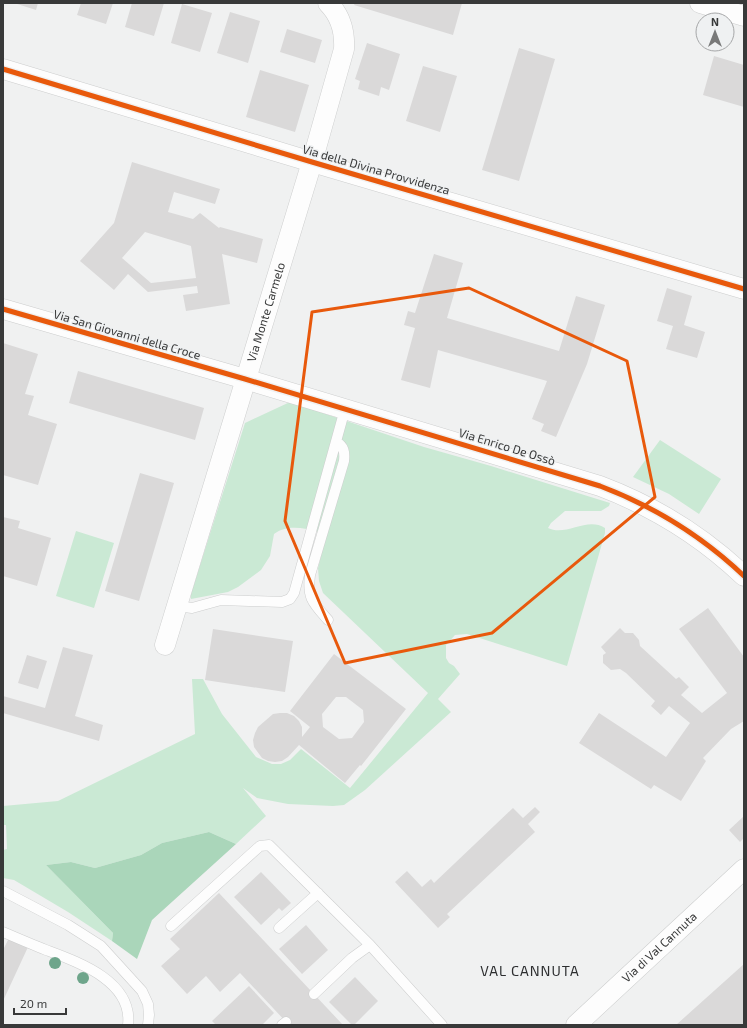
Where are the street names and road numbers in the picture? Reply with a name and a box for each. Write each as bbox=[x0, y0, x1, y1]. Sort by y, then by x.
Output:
street label: Via della Divina Provvidenza bbox=[301, 141, 452, 197]
street label: Via Monte Carmelo bbox=[244, 260, 287, 363]
street label: Via San Giovanni della Croce bbox=[52, 306, 203, 362]
street label: Via Enrico De Ossò bbox=[457, 425, 558, 467]
street label: Via di Val Cannuta bbox=[619, 909, 699, 985]

